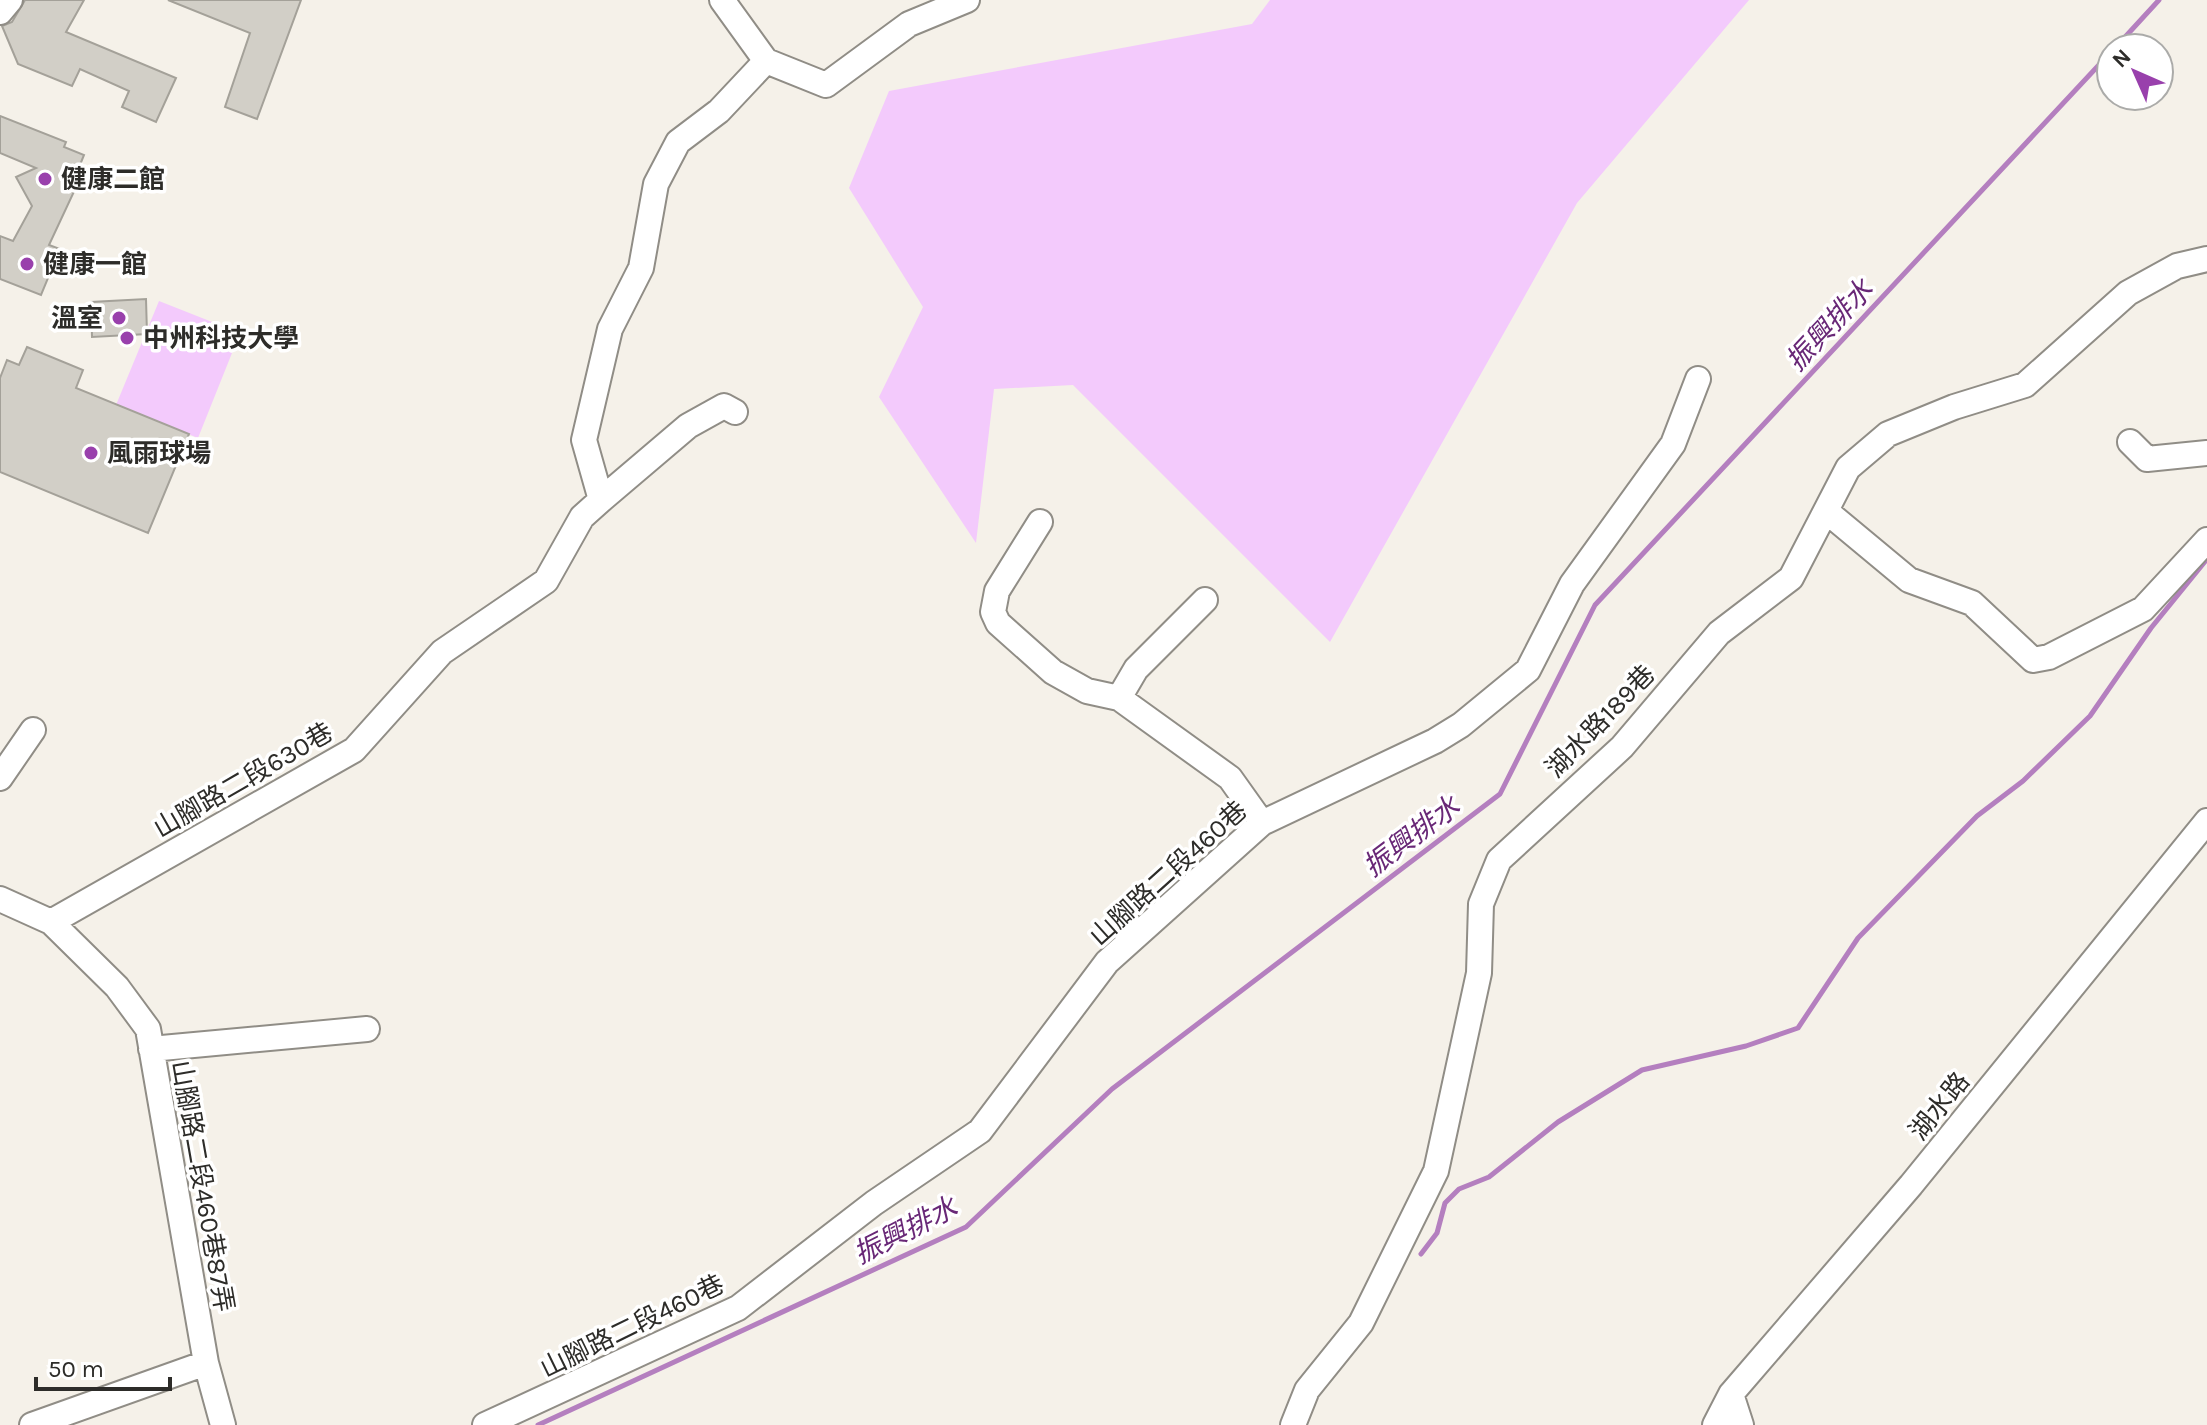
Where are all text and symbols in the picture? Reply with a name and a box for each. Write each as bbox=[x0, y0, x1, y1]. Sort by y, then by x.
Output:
north arrow bbox=[2095, 32, 2175, 112]
text: N bbox=[2107, 44, 2136, 73]
place label: 健康二館 bbox=[61, 164, 165, 195]
marker: 健康二館 bbox=[36, 170, 54, 188]
place label: 健康一館 bbox=[43, 249, 147, 280]
marker: 健康一館 bbox=[18, 255, 36, 273]
water label: 振興排水 bbox=[1779, 272, 1881, 378]
place label: 溫室 bbox=[51, 303, 103, 334]
marker: 溫室 bbox=[110, 309, 128, 327]
place label: 中州科技大學 bbox=[143, 323, 299, 354]
marker: 中州科技大學 bbox=[118, 329, 136, 347]
place label: 風雨球場 bbox=[107, 438, 211, 469]
marker: 風雨球場 bbox=[82, 444, 100, 462]
street label: 湖水路189巷 bbox=[1539, 659, 1661, 784]
street label: 山腳路二段630巷 bbox=[148, 717, 338, 844]
water label: 振興排水 bbox=[1357, 788, 1468, 883]
street label: 山腳路二段460巷 bbox=[1083, 795, 1253, 952]
street label: 山腳路二段460巷87弄 bbox=[165, 1058, 240, 1314]
street label: 湖水路 bbox=[1903, 1066, 1976, 1146]
water label: 振興排水 bbox=[848, 1189, 964, 1271]
street label: 山腳路二段460巷 bbox=[535, 1268, 729, 1384]
scale bar bbox=[36, 1341, 170, 1391]
text: 50 m bbox=[48, 1355, 104, 1383]

